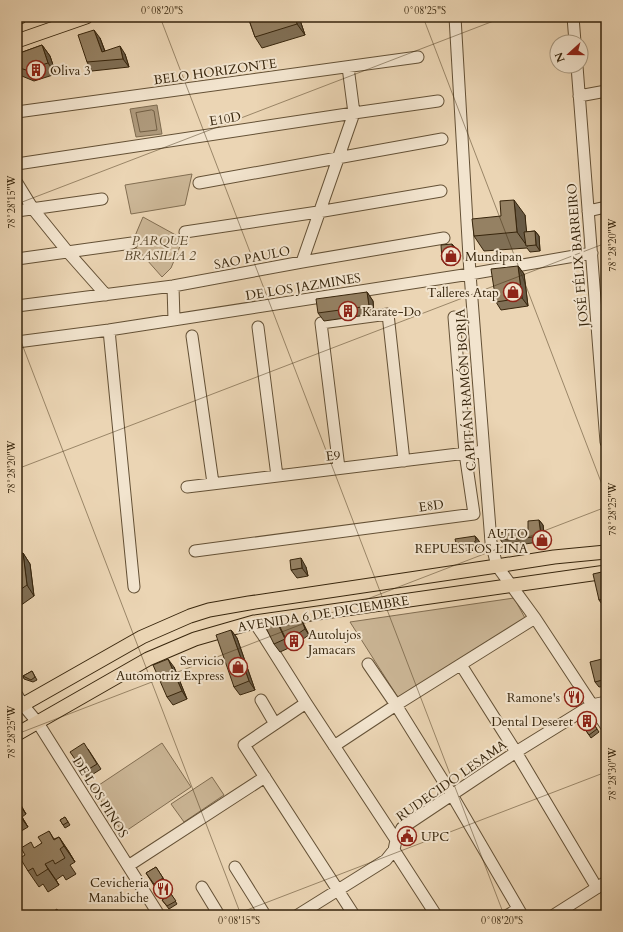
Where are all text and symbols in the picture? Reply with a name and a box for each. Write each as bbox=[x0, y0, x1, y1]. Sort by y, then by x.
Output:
text: 0°08'20"S bbox=[141, 4, 183, 18]
text: 0°08'25"S bbox=[404, 4, 446, 18]
north arrow bbox=[549, 34, 589, 74]
text: N bbox=[551, 50, 569, 65]
street label: BELO HORIZONTE bbox=[152, 54, 278, 90]
building icon: Oliva 3 bbox=[25, 59, 47, 81]
place label: Oliva 3 bbox=[50, 62, 91, 80]
street label: E10D bbox=[208, 108, 242, 130]
text: 78°28'15"W bbox=[5, 174, 19, 229]
street label: JOSÉ FÉLIX BARREIRO bbox=[563, 182, 593, 329]
text: 78°28'20"W bbox=[606, 217, 620, 272]
park label: PARQUE BRASILIA 2 bbox=[124, 232, 196, 265]
street label: SAO PAULO bbox=[213, 242, 292, 274]
shop icon: Mundipan bbox=[440, 245, 462, 267]
place label: Mundipan bbox=[465, 248, 523, 266]
street label: DE LOS JAZMINES bbox=[244, 269, 362, 305]
shop icon: Talleres Atap bbox=[502, 281, 524, 303]
place label: Talleres Atap bbox=[427, 284, 499, 302]
building icon: Karate-Do bbox=[337, 300, 359, 322]
place label: Karate-Do bbox=[362, 303, 421, 321]
street label: CAPITÁN RAMÓN BORJA bbox=[451, 307, 481, 472]
text: 78°28'20"W bbox=[5, 439, 19, 494]
street label: E9 bbox=[325, 446, 342, 466]
text: 78°28'25"W bbox=[606, 481, 620, 536]
street label: E8D bbox=[417, 495, 445, 517]
place label: AUTO REPUESTOS LINA bbox=[415, 525, 529, 558]
shop icon: AUTO REPUESTOS LINA bbox=[531, 529, 553, 551]
street label: AVENIDA 6 DE DICIEMBRE bbox=[236, 592, 410, 636]
place label: Autolujos Jamacars bbox=[306, 626, 361, 659]
building icon: Autolujos Jamacars bbox=[283, 630, 305, 652]
place label: Servicio Automotriz Express bbox=[116, 652, 224, 685]
shop icon: Servicio Automotriz Express bbox=[227, 656, 249, 678]
restaurant icon: Ramone's bbox=[563, 686, 585, 708]
place label: Ramone's bbox=[507, 689, 560, 707]
text: 78°28'25"W bbox=[5, 704, 19, 759]
building icon: Dental Deseret bbox=[576, 710, 598, 732]
place label: Dental Deseret bbox=[491, 713, 573, 731]
street label: RUDECIDO LESAMA bbox=[393, 735, 511, 826]
text: 78°28'30"W bbox=[606, 746, 620, 801]
street label: DE LOS PINOS bbox=[68, 754, 132, 841]
public building icon: UPC bbox=[396, 825, 418, 847]
place label: UPC bbox=[421, 828, 449, 846]
place label: Cevicheria Manabiche bbox=[89, 874, 149, 907]
restaurant icon: Cevicheria Manabiche bbox=[152, 878, 174, 900]
text: 0°08'15"S bbox=[218, 914, 260, 928]
text: 0°08'20"S bbox=[481, 914, 523, 928]

